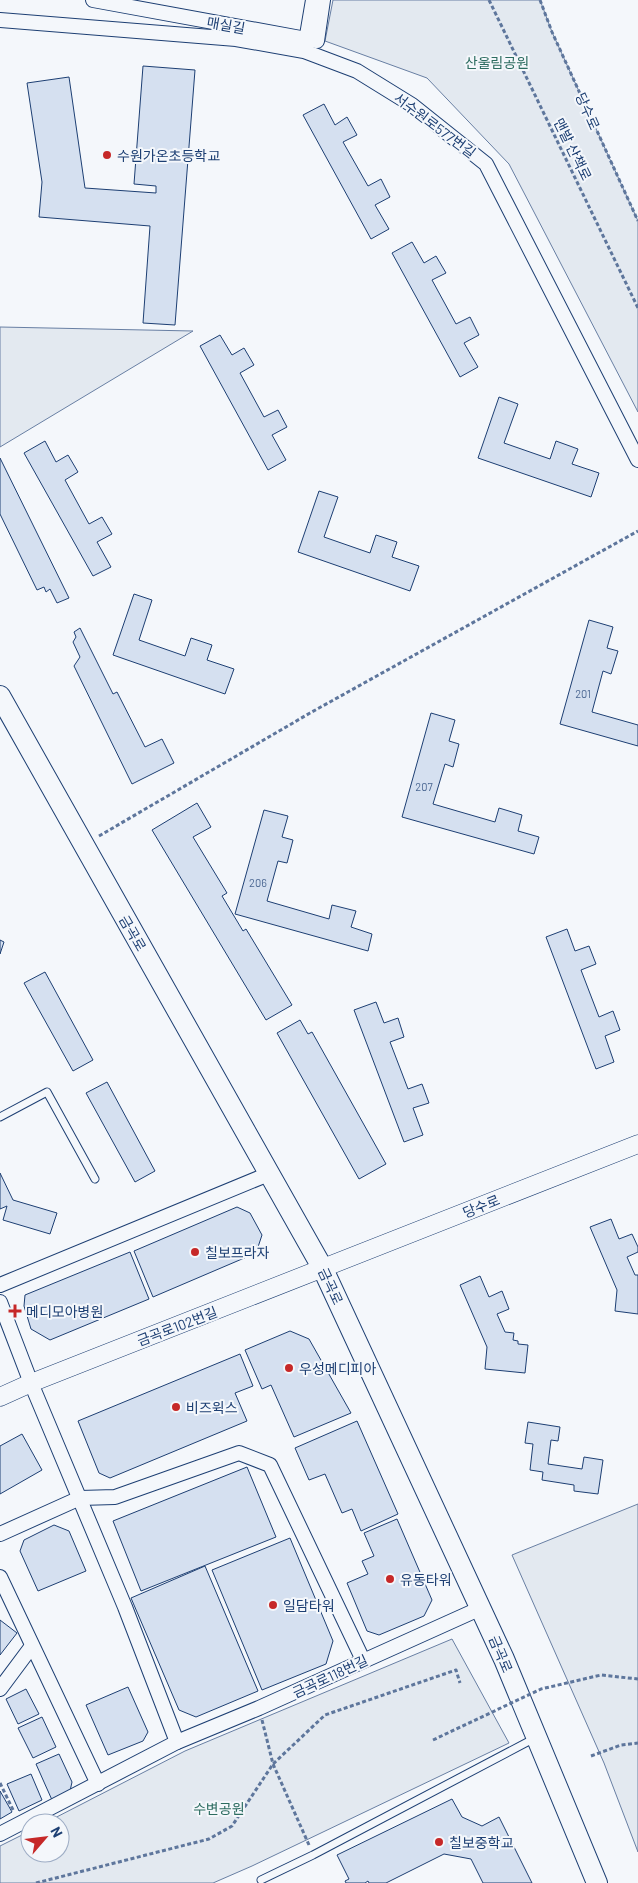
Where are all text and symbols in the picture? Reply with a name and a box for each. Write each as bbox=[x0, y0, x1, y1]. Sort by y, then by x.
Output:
street label: 매실길 bbox=[205, 13, 247, 37]
park label: 산울림공원 bbox=[465, 54, 529, 71]
street label: 서수원로577번길 bbox=[391, 89, 479, 161]
street label: 당수로 bbox=[572, 90, 604, 132]
street label: 맨발 산책로 bbox=[551, 115, 595, 183]
place label: 수원가온초등학교 bbox=[117, 147, 220, 164]
marker: 수원가온초등학교 bbox=[101, 149, 113, 161]
house number: 201 bbox=[575, 687, 591, 700]
house number: 207 bbox=[415, 780, 433, 793]
house number: 206 bbox=[249, 876, 267, 889]
street label: 금곡로 bbox=[116, 912, 150, 954]
street label: 당수로 bbox=[460, 1191, 502, 1221]
place label: 칠보프라자 bbox=[205, 1244, 270, 1261]
marker: 칠보프라자 bbox=[189, 1246, 201, 1258]
street label: 금곡로 bbox=[315, 1265, 347, 1307]
place label: 메디모아병원 bbox=[26, 1303, 103, 1320]
street label: 금곡로102번길 bbox=[134, 1303, 220, 1349]
marker: 메디모아병원 bbox=[8, 1304, 22, 1318]
place label: 우성메디피아 bbox=[299, 1360, 376, 1377]
marker: 우성메디피아 bbox=[283, 1362, 295, 1374]
place label: 비즈윅스 bbox=[186, 1399, 238, 1416]
marker: 비즈윅스 bbox=[170, 1401, 182, 1413]
place label: 유동타워 bbox=[400, 1571, 452, 1588]
marker: 유동타워 bbox=[384, 1573, 396, 1585]
place label: 일담타워 bbox=[283, 1597, 335, 1614]
marker: 일담타워 bbox=[267, 1599, 279, 1611]
street label: 금곡로 bbox=[486, 1633, 516, 1675]
street label: 금곡로118번길 bbox=[289, 1651, 371, 1701]
park label: 수변공원 bbox=[193, 1800, 245, 1817]
north arrow bbox=[20, 1813, 70, 1863]
text: N bbox=[47, 1824, 67, 1840]
place label: 칠보중학교 bbox=[449, 1834, 514, 1851]
marker: 칠보중학교 bbox=[433, 1836, 445, 1848]

